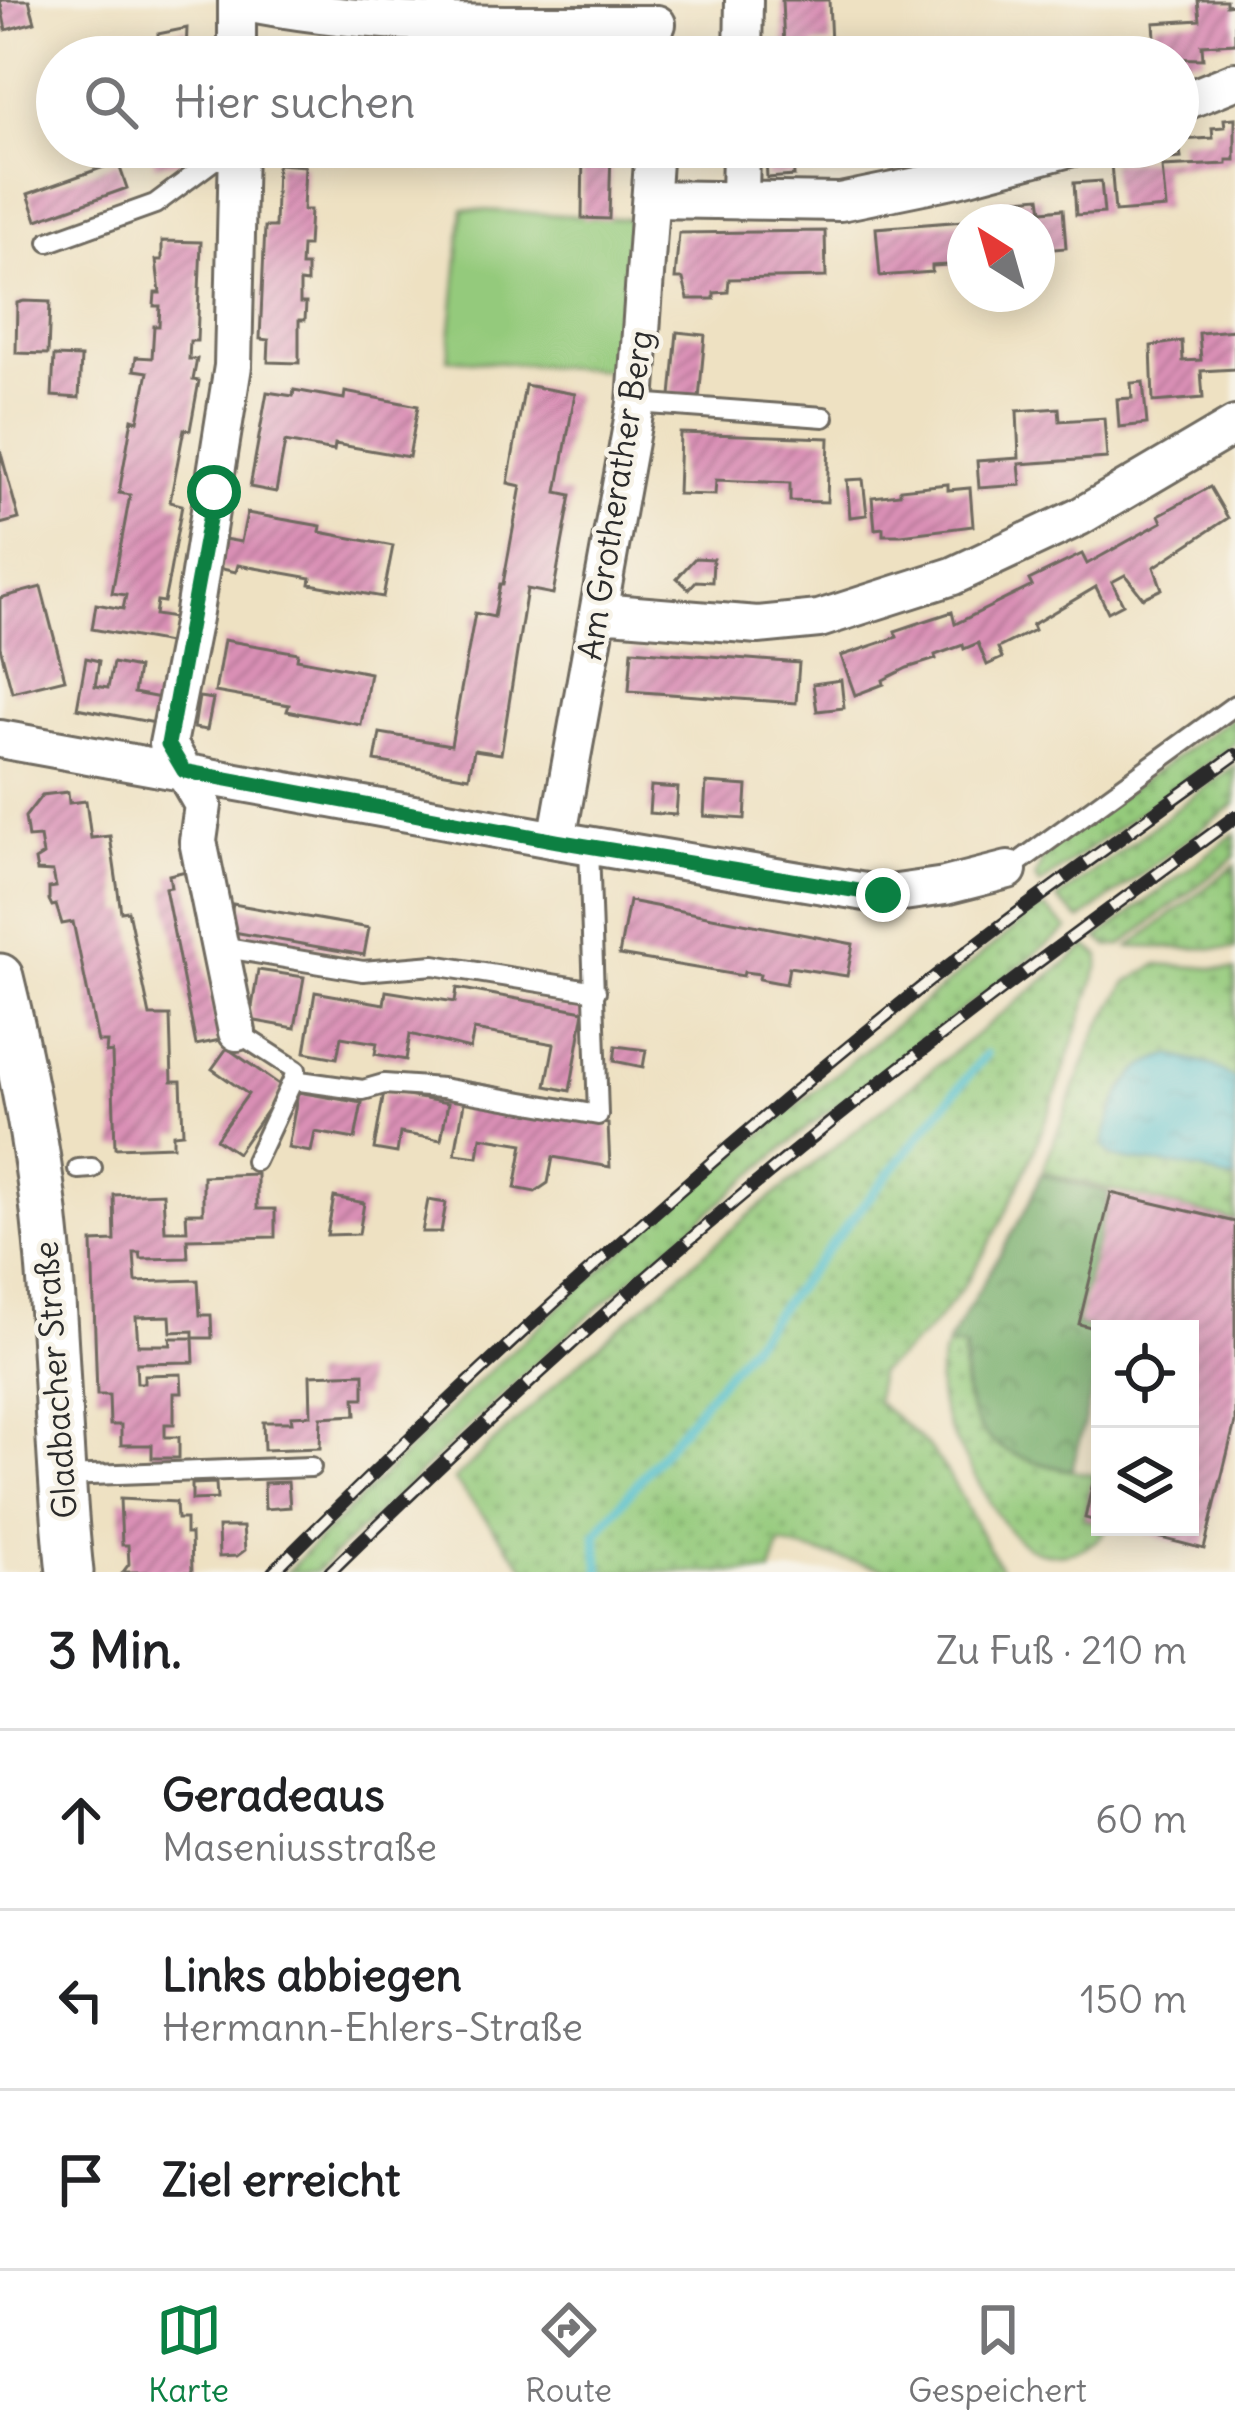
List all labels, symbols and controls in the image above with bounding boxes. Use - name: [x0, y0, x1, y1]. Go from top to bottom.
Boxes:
- search box: [36, 36, 1199, 168]
- icon: search: [78, 69, 144, 135]
- text: Hier suchen: [174, 74, 415, 130]
- north arrow: [947, 204, 1055, 312]
- street label: Am Grotherather Berg: [568, 327, 662, 663]
- route start: [187, 465, 241, 519]
- route end: [856, 868, 910, 922]
- street label: Gladbacher Straße: [24, 1240, 86, 1520]
- map controls: [1091, 1320, 1199, 1536]
- button: locate: [1091, 1320, 1199, 1428]
- button: layers: [1091, 1428, 1199, 1536]
- text: 3 Min.: [48, 1618, 182, 1682]
- text: Zu Fuß · 210 m: [936, 1626, 1187, 1675]
- text: Geradeaus: [162, 1767, 385, 1823]
- icon: ahead: [48, 1787, 114, 1853]
- text: 60 m: [1095, 1795, 1187, 1844]
- text: Maseniusstraße: [162, 1823, 437, 1872]
- text: Links abbiegen: [162, 1947, 462, 2003]
- icon: left: [48, 1967, 114, 2033]
- text: 150 m: [1080, 1975, 1187, 2024]
- text: Hermann-Ehlers-Straße: [162, 2003, 583, 2052]
- icon: arrive: [48, 2147, 114, 2213]
- text: Ziel erreicht: [162, 2152, 400, 2208]
- tab: Karte: [148, 2297, 229, 2411]
- tab: Route: [525, 2297, 612, 2411]
- tab: Gespeichert: [908, 2297, 1087, 2411]

